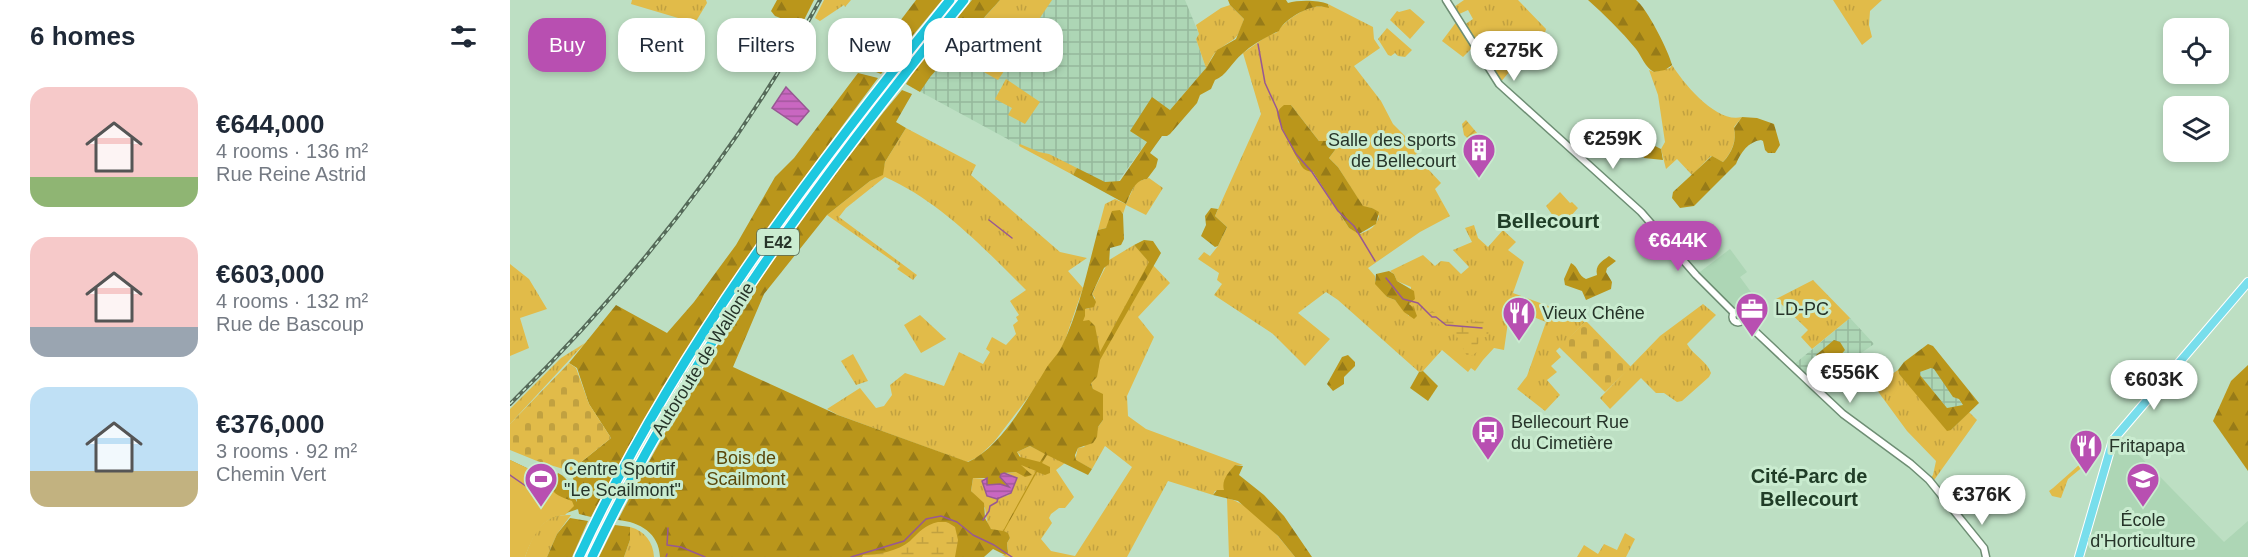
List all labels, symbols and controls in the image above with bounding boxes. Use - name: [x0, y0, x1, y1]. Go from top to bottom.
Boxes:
- chip: Buy: [528, 18, 606, 72]
- chip: Rent: [618, 18, 705, 72]
- chip: Filters: [717, 18, 816, 72]
- chip: New: [828, 18, 912, 72]
- chip: Apartment: [924, 18, 1063, 72]
- map controls: [2163, 18, 2229, 162]
- button: locate: [2163, 18, 2229, 84]
- icon: filters: [447, 20, 480, 53]
- text: 6 homes: [30, 21, 136, 51]
- pin: €275K: [1472, 31, 1556, 82]
- text: €275K: [1485, 39, 1543, 61]
- button: layers: [2163, 96, 2229, 162]
- text: €644,000: [216, 109, 324, 139]
- icon: home: [78, 111, 150, 183]
- pin: €259K: [1571, 119, 1655, 170]
- text: €259K: [1584, 127, 1642, 149]
- place label: Salle des sports de Bellecourt: [1328, 130, 1456, 171]
- building icon: Salle des sports de Bellecourt: [1461, 132, 1497, 179]
- text: 4 rooms · 136 m²: [216, 140, 368, 162]
- text: Rue Reine Astrid: [216, 163, 366, 185]
- district label: Bellecourt: [1497, 209, 1599, 232]
- pin: €644K: [1636, 221, 1720, 272]
- road number: E42: [757, 229, 799, 255]
- text: €644K: [1649, 229, 1707, 251]
- text: €603,000: [216, 259, 324, 289]
- icon: home: [78, 261, 150, 333]
- street label: Autoroute de Wallonie: [648, 279, 758, 439]
- text: 4 rooms · 132 m²: [216, 290, 368, 312]
- office icon: LD-PC: [1734, 291, 1770, 338]
- restaurant icon: Vieux Chêne: [1501, 295, 1537, 342]
- place label: LD-PC: [1775, 299, 1829, 319]
- place label: Vieux Chêne: [1542, 303, 1645, 323]
- text: Rue de Bascoup: [216, 313, 364, 335]
- pin: €556K: [1808, 353, 1892, 404]
- pin: €603K: [2112, 360, 2196, 411]
- text: €556K: [1821, 361, 1879, 383]
- text: €603K: [2125, 368, 2183, 390]
- text: €376,000: [216, 409, 324, 439]
- icon: home: [78, 411, 150, 483]
- place label: Bellecourt Rue du Cimetière: [1511, 412, 1629, 453]
- bus stop icon: Bellecourt Rue du Cimetière: [1470, 414, 1506, 461]
- restaurant icon: Fritapapa: [2068, 428, 2104, 475]
- place label: Fritapapa: [2109, 436, 2186, 456]
- text: 3 rooms · 92 m²: [216, 440, 357, 462]
- park label: Bois de Scailmont: [706, 448, 786, 489]
- place label: Centre Sportif "Le Scailmont": [564, 459, 681, 500]
- sports icon: Centre Sportif "Le Scailmont": [523, 461, 559, 508]
- school or university icon: École d'Horticulture: [2125, 461, 2161, 508]
- text: Chemin Vert: [216, 463, 326, 485]
- district label: Cité-Parc de Bellecourt: [1751, 465, 1867, 510]
- pin: €376K: [1940, 475, 2024, 526]
- text: €376K: [1953, 483, 2011, 505]
- place label: École d'Horticulture: [2090, 510, 2196, 551]

